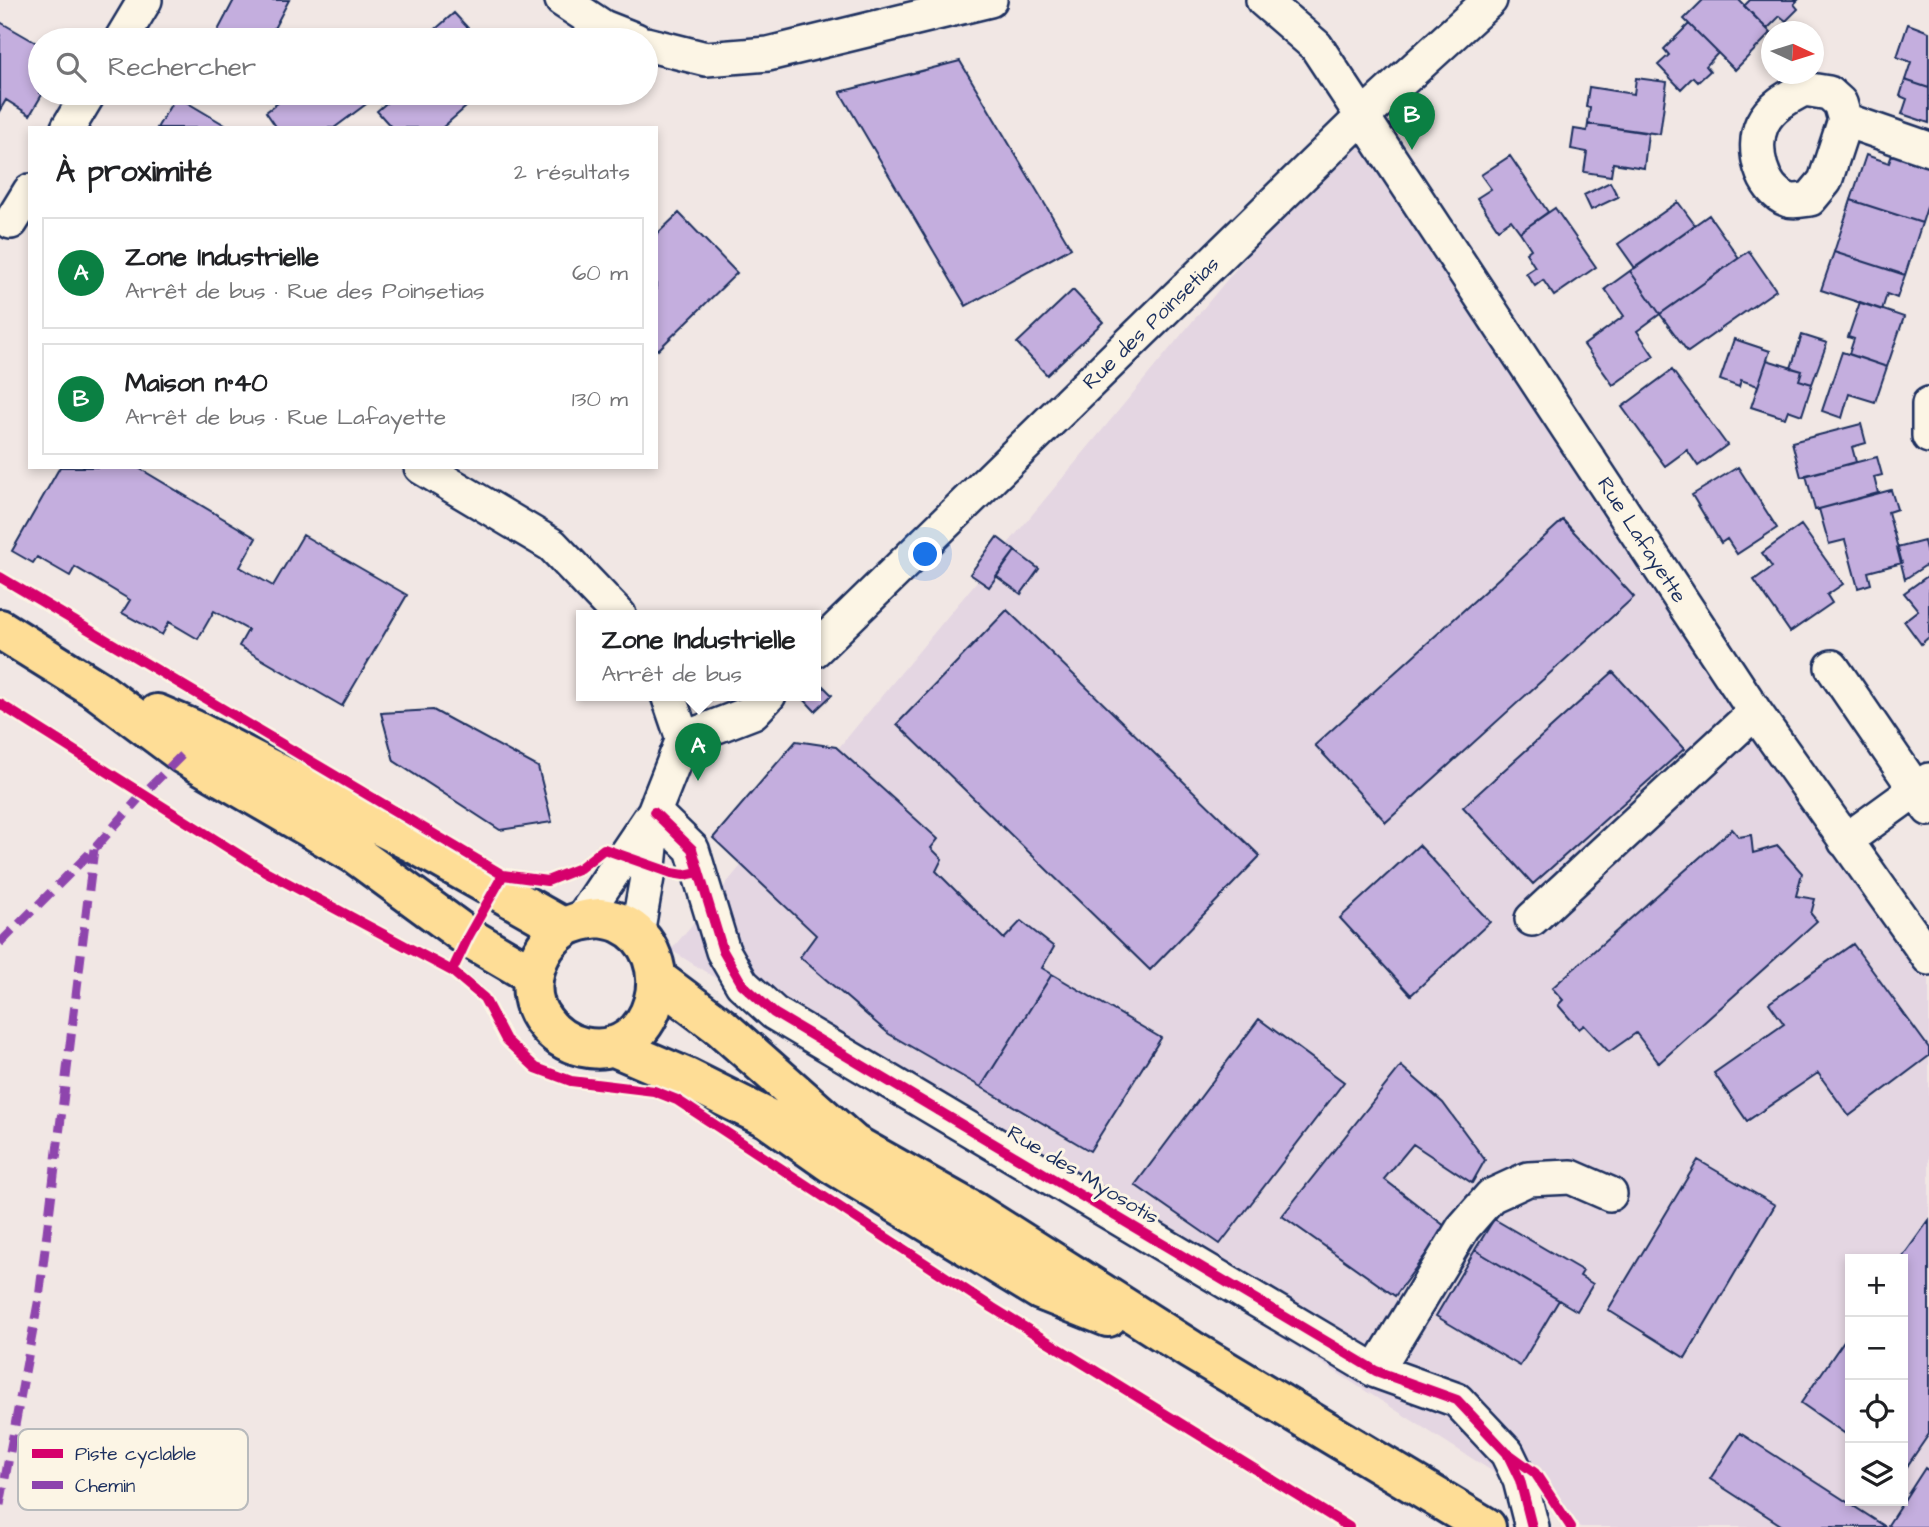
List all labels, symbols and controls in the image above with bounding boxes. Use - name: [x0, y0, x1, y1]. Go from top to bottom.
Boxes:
- north arrow: [1761, 21, 1824, 84]
- search box: [28, 28, 658, 105]
- icon: search: [52, 48, 90, 86]
- text: Rechercher: [108, 49, 256, 85]
- pin: B: [1389, 92, 1435, 150]
- text: À proximité: [56, 151, 212, 193]
- text: 2 résultats: [514, 156, 630, 188]
- text: Zone Industrielle: [125, 239, 319, 275]
- street label: Rue des Poinsetias: [1076, 250, 1226, 396]
- text: A: [74, 257, 88, 289]
- text: 60 m: [572, 257, 628, 289]
- text: Arrêt de bus · Rue des Poinsetias: [125, 275, 485, 307]
- text: Maison n°40: [125, 365, 268, 401]
- text: B: [73, 383, 89, 415]
- text: 130 m: [572, 383, 628, 415]
- text: Arrêt de bus · Rue Lafayette: [125, 401, 446, 433]
- street label: Rue Lafayette: [1589, 471, 1694, 610]
- your location: [908, 537, 942, 571]
- popup: [576, 610, 821, 701]
- text: Zone Industrielle: [601, 622, 796, 658]
- text: Arrêt de bus: [601, 658, 742, 690]
- pin: A: [675, 723, 721, 781]
- street label: Rue des Myosotis: [1001, 1118, 1164, 1233]
- map controls: [1845, 1254, 1908, 1506]
- button: +: [1845, 1254, 1908, 1317]
- button: −: [1845, 1317, 1908, 1380]
- button: locate: [1845, 1380, 1908, 1443]
- legend: [18, 1429, 248, 1510]
- text: Piste cyclable: [75, 1441, 196, 1469]
- button: layers: [1845, 1443, 1908, 1506]
- text: Chemin: [75, 1473, 135, 1500]

